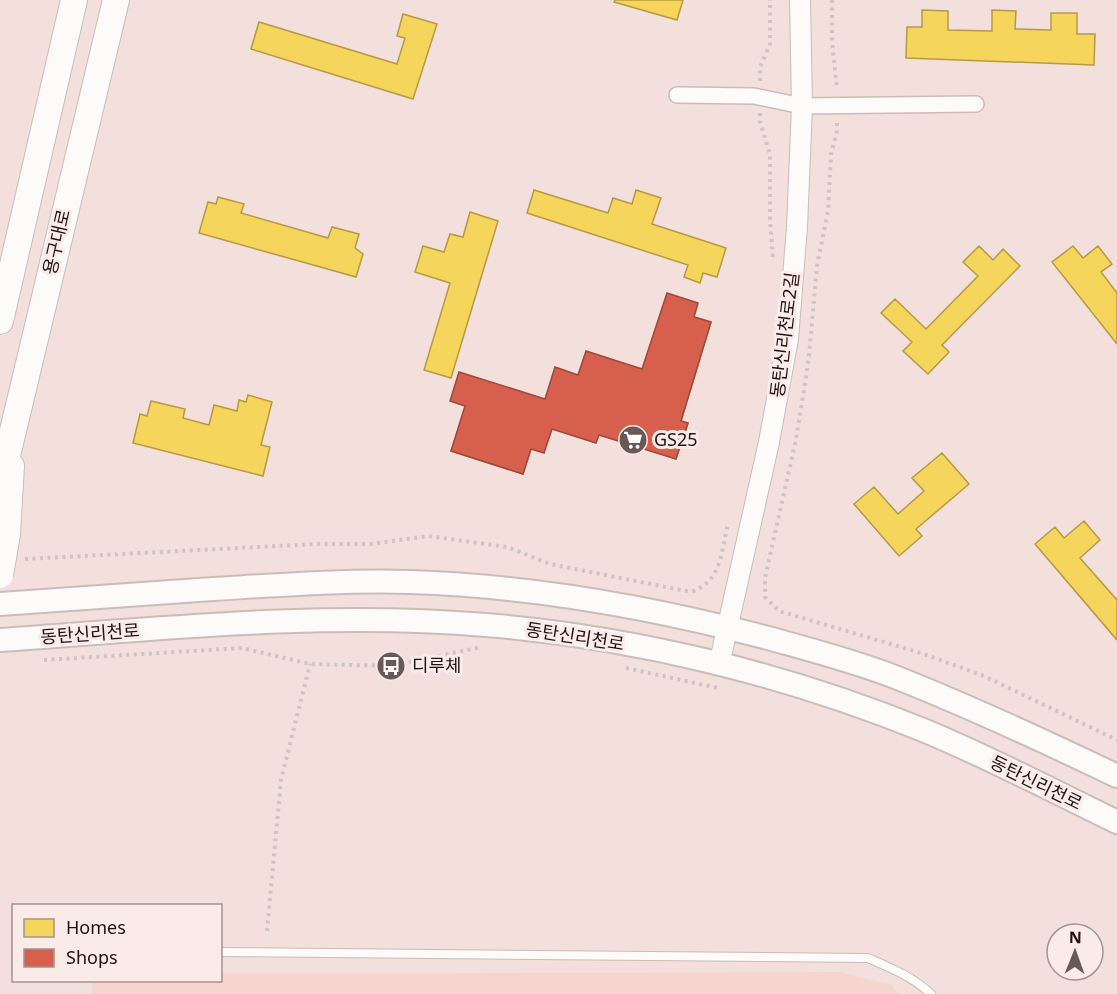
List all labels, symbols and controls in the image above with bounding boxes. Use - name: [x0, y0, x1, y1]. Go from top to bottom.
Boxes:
- street label: 용구대로: [37, 207, 75, 277]
- street label: 동탄신리천로2길: [764, 271, 804, 399]
- supermarket icon: GS25: [617, 424, 649, 456]
- place label: GS25: [654, 427, 698, 451]
- street label: 동탄신리천로: [524, 616, 626, 656]
- street label: 동탄신리천로: [40, 618, 140, 648]
- bus stop icon: 디루체: [375, 650, 407, 682]
- place label: 디루체: [412, 653, 462, 677]
- street label: 동탄신리천로: [987, 750, 1086, 815]
- legend: [12, 904, 222, 982]
- text: Homes: [66, 915, 126, 939]
- north arrow: [1045, 922, 1105, 982]
- text: N: [1069, 926, 1082, 948]
- text: Shops: [66, 945, 118, 969]

